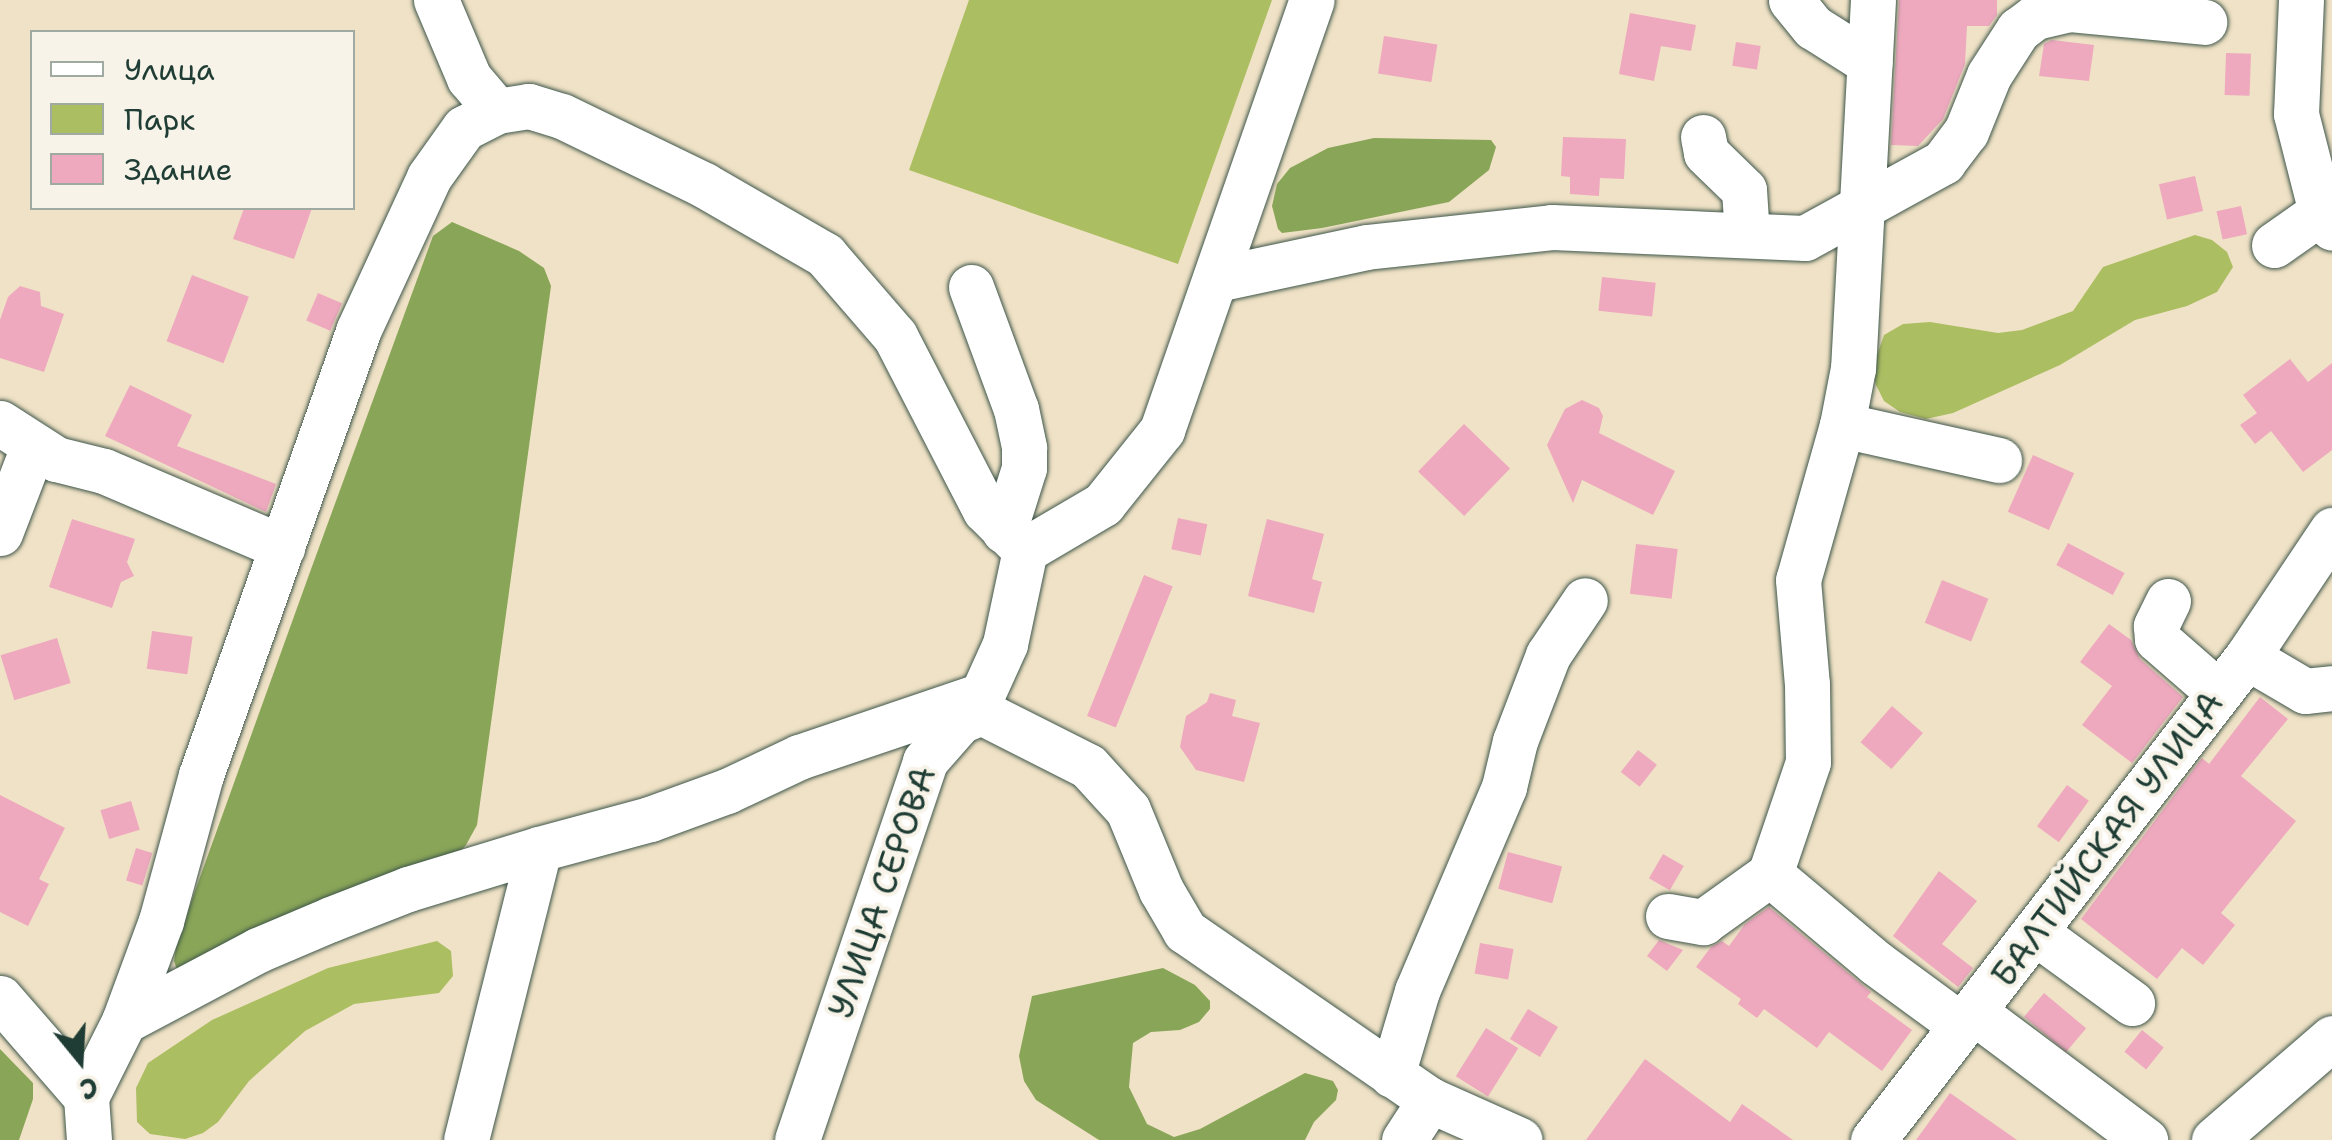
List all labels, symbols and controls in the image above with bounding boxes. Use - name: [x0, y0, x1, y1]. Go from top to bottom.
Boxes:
- legend: [30, 30, 355, 210]
- text: Улица: [124, 49, 215, 90]
- text: Парк: [124, 99, 195, 140]
- text: Здание: [124, 149, 233, 190]
- street label: БАЛТИЙСКАЯ УЛИЦА: [1982, 683, 2232, 995]
- street label: УЛИЦА СЕРОВА: [819, 760, 945, 1024]
- north arrow: [30, 1010, 130, 1110]
- text: С: [75, 1068, 103, 1109]

